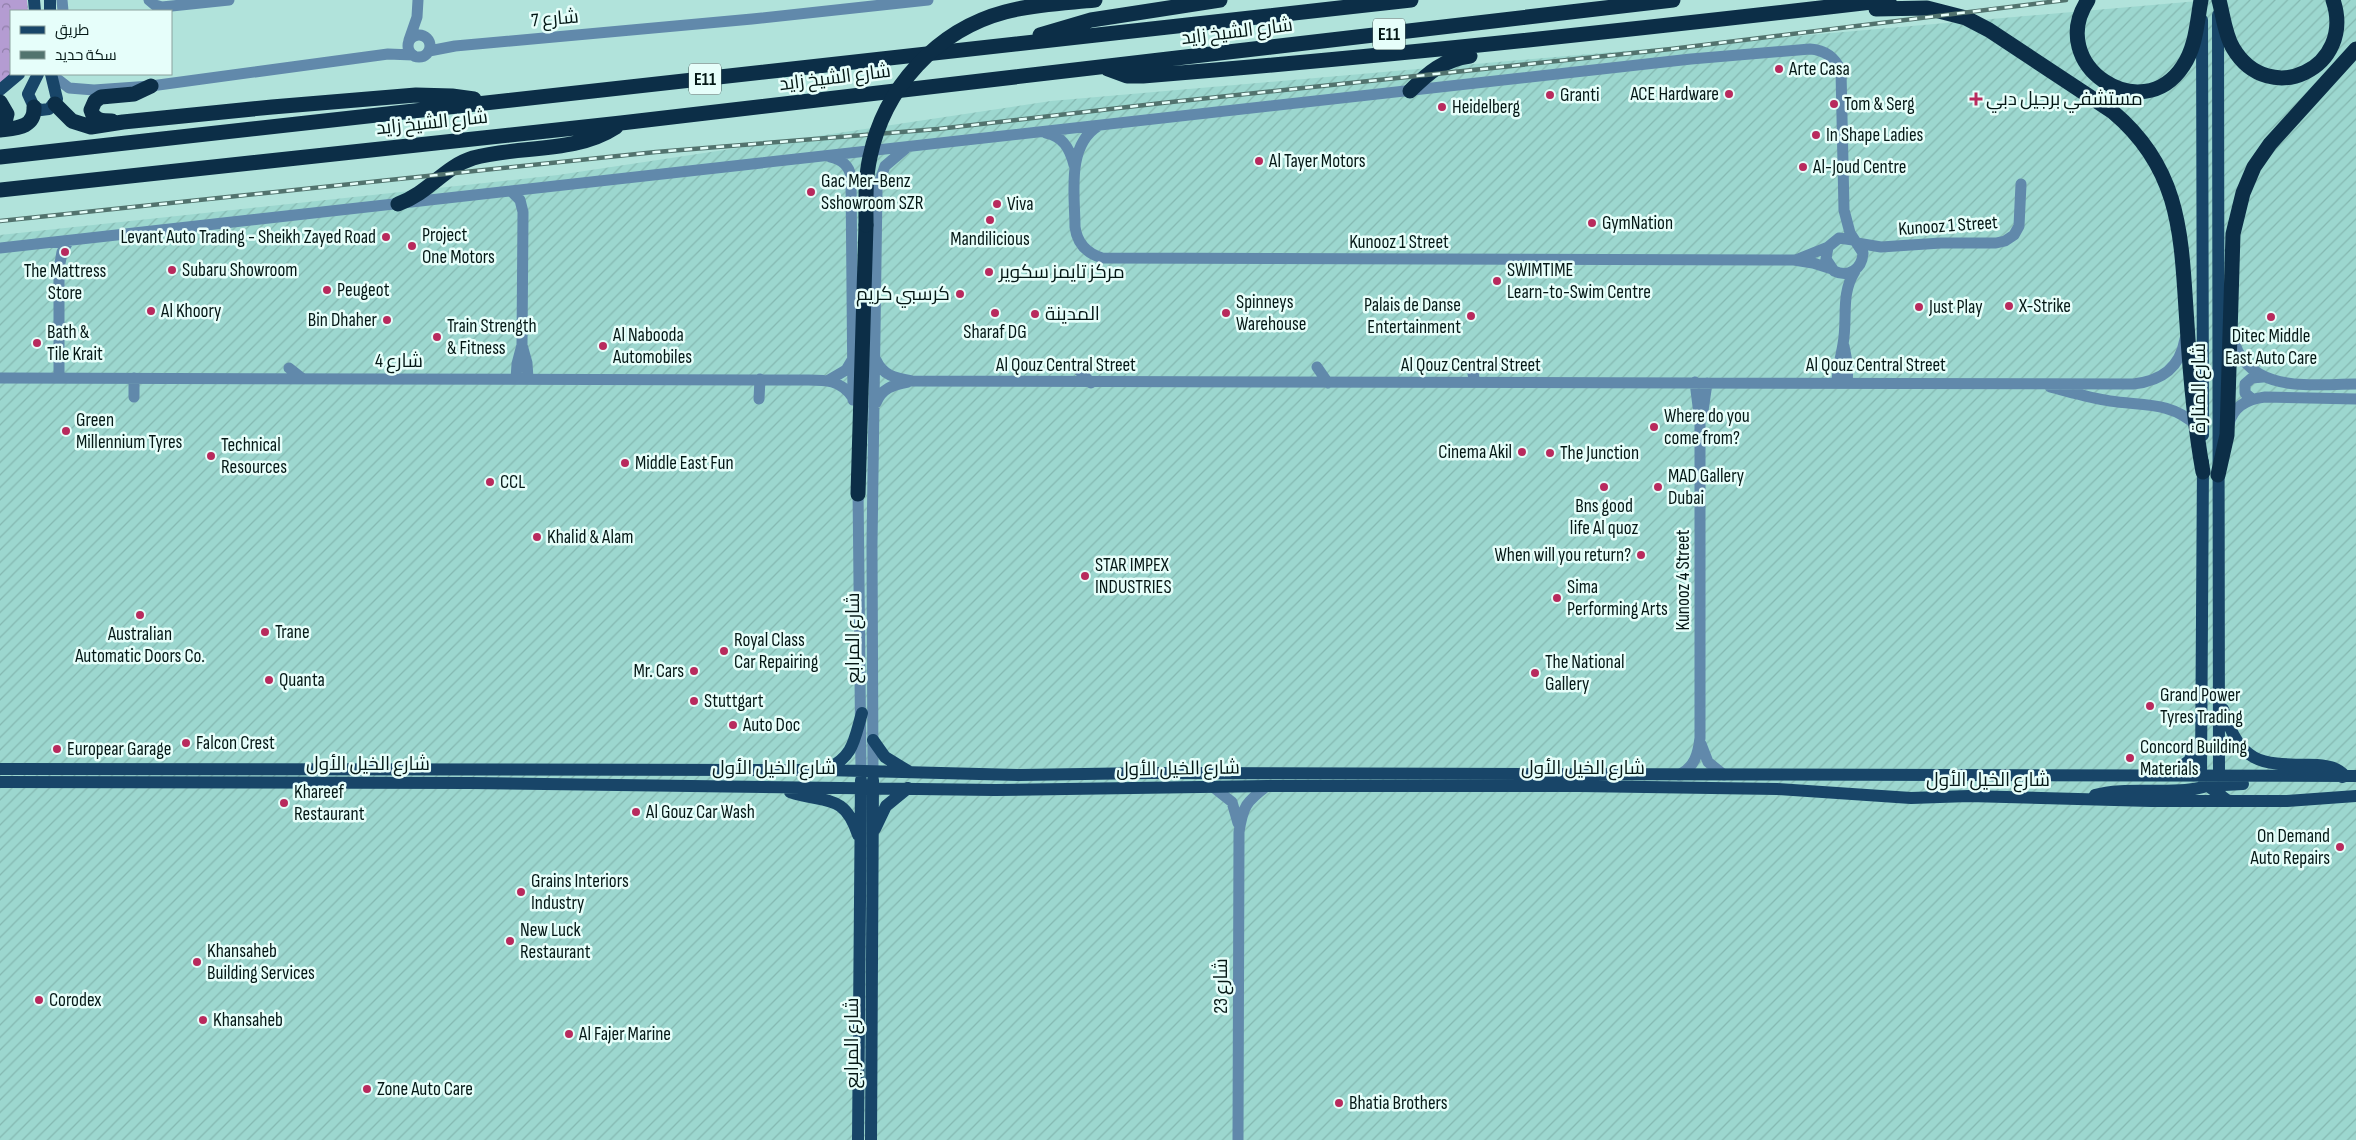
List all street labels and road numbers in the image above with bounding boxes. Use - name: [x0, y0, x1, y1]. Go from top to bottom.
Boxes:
- street label: شارع 7: [530, 5, 580, 34]
- street label: شارع الشيخ زايد: [1180, 14, 1294, 51]
- road number: E11: [1373, 18, 1405, 50]
- street label: شارع الشيخ زايد: [778, 60, 892, 97]
- road number: E11: [689, 64, 721, 95]
- street label: شارع الشيخ زايد: [375, 106, 489, 141]
- street label: Kunooz 1 Street: [1897, 211, 1999, 241]
- street label: Kunooz 1 Street: [1349, 231, 1449, 254]
- street label: شارع المنارة: [2188, 343, 2212, 433]
- street label: شارع 4: [375, 350, 423, 374]
- street label: Al Qouz Central Street: [995, 354, 1136, 377]
- street label: Al Qouz Central Street: [1400, 354, 1541, 377]
- street label: Al Qouz Central Street: [1805, 354, 1946, 377]
- street label: Kunooz 4 Street: [1672, 529, 1695, 630]
- street label: شارع المرابع: [842, 593, 866, 683]
- street label: شارع الخيل الأول: [306, 753, 430, 777]
- street label: شارع الخيل الأول: [1116, 756, 1240, 783]
- street label: شارع الخيل الأول: [712, 757, 836, 781]
- street label: شارع الخيل الأول: [1521, 757, 1645, 781]
- street label: شارع الخيل الأول: [1926, 769, 2050, 793]
- street label: شارع 23: [1210, 958, 1234, 1014]
- street label: شارع المرابع: [841, 998, 865, 1088]

